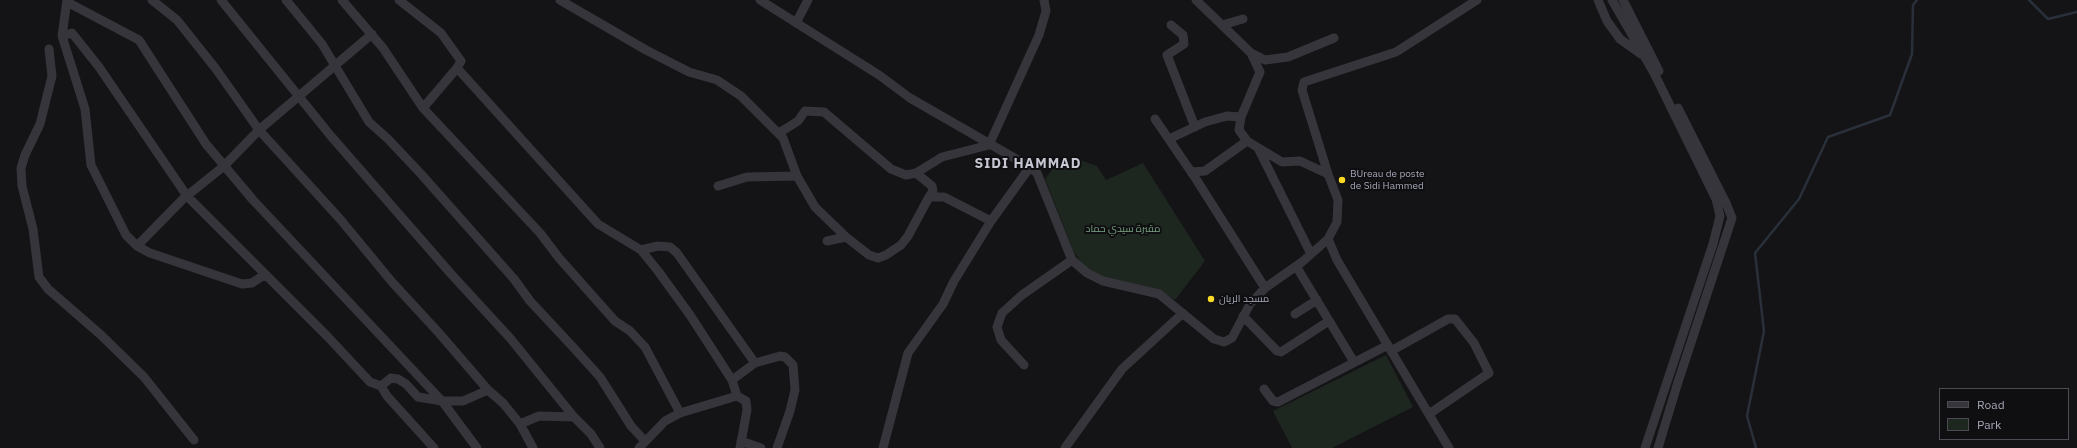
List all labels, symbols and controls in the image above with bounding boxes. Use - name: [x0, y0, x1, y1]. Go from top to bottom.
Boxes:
- district label: SIDI HAMMAD: [975, 156, 1081, 172]
- place label: BUreau de poste de Sidi Hammed: [1350, 168, 1425, 192]
- marker: BUreau de poste de Sidi Hammed: [1337, 175, 1347, 185]
- park label: مقبرة سيدي حماد: [1086, 223, 1160, 235]
- place label: مسجد الريان: [1219, 293, 1269, 305]
- marker: مسجد الريان: [1206, 294, 1216, 304]
- legend: [1939, 388, 2069, 440]
- text: Road: [1977, 397, 2005, 412]
- text: Park: [1977, 417, 2001, 432]

